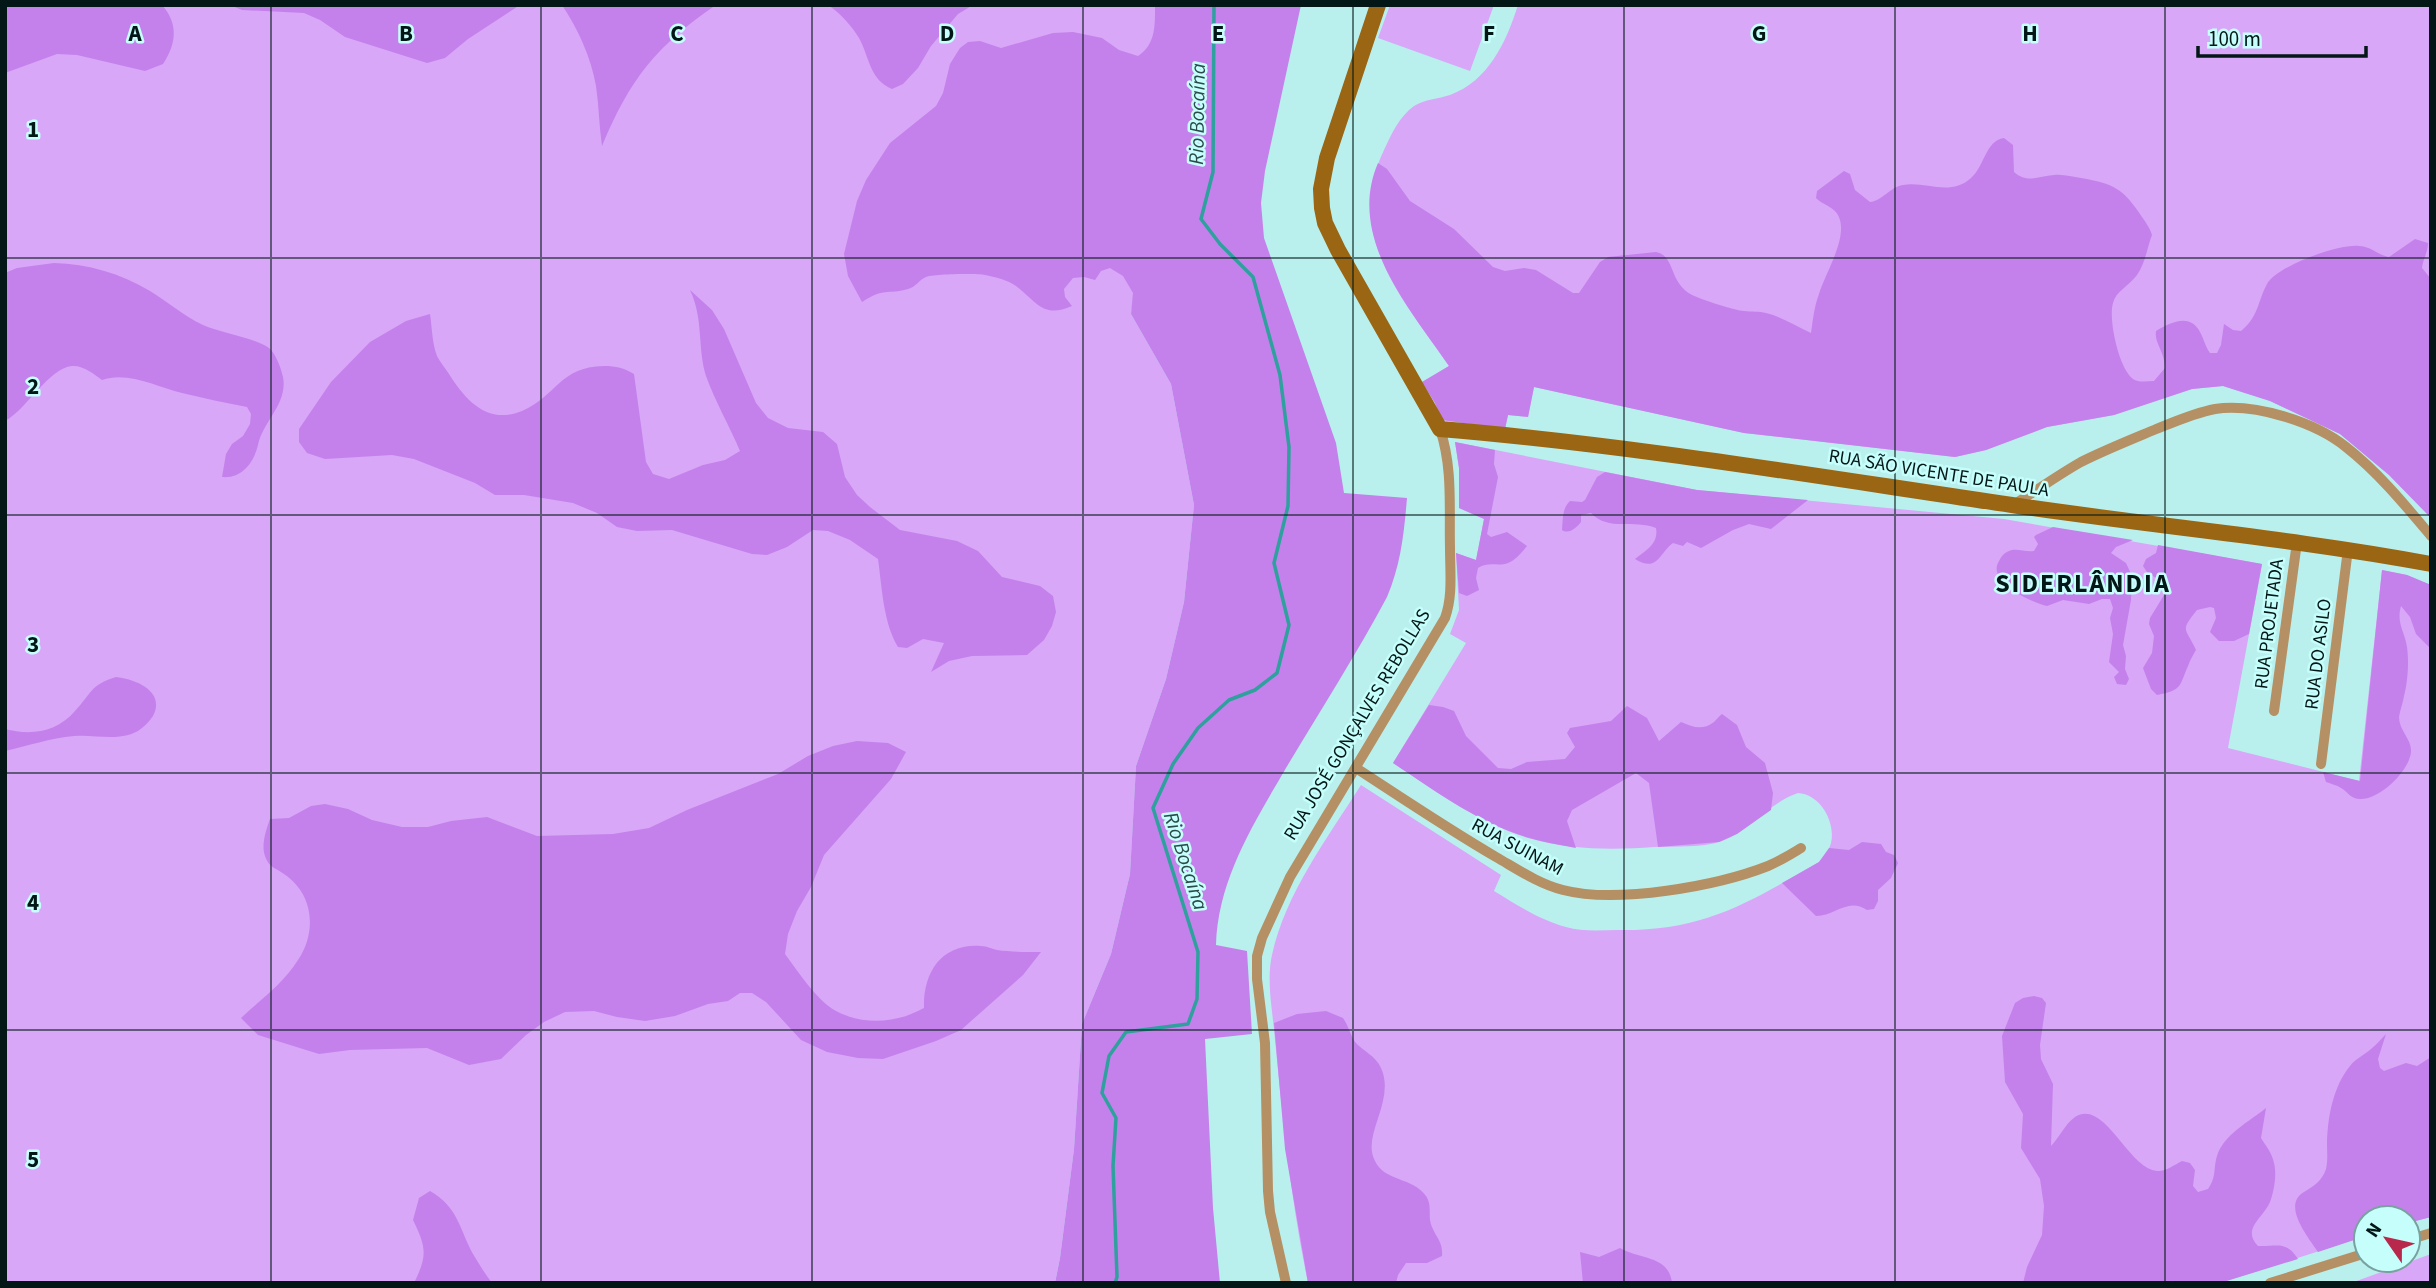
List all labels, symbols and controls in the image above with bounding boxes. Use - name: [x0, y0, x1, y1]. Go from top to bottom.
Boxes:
- scale bar: [2198, 14, 2366, 58]
- text: A: [127, 17, 142, 50]
- text: B: [399, 17, 413, 50]
- text: C: [670, 17, 684, 50]
- text: D: [940, 17, 954, 50]
- text: E: [1212, 17, 1224, 50]
- text: F: [1483, 17, 1495, 50]
- text: G: [1752, 17, 1766, 50]
- text: H: [2022, 17, 2038, 50]
- text: 100 m: [2208, 24, 2261, 54]
- water label: Rio Bocaína: [1181, 63, 1213, 165]
- text: 1: [27, 113, 39, 146]
- text: 2: [27, 370, 39, 403]
- street label: RUA SÃO VICENTE DE PAULA: [1827, 443, 2052, 504]
- street label: RUA PROJETADA: [2248, 557, 2291, 691]
- district label: SIDERLÂNDIA: [1995, 565, 2171, 602]
- street label: RUA DO ASILO: [2298, 597, 2339, 711]
- street label: RUA JOSÉ GONÇALVES REBOLLAS: [1277, 604, 1437, 846]
- text: 3: [27, 628, 39, 661]
- water label: Rio Bocaína: [1156, 808, 1216, 914]
- street label: RUA SUINAM: [1467, 812, 1568, 883]
- text: 4: [27, 886, 39, 919]
- text: 5: [27, 1143, 39, 1176]
- north arrow: [2352, 1204, 2422, 1274]
- text: N: [2359, 1218, 2389, 1243]

